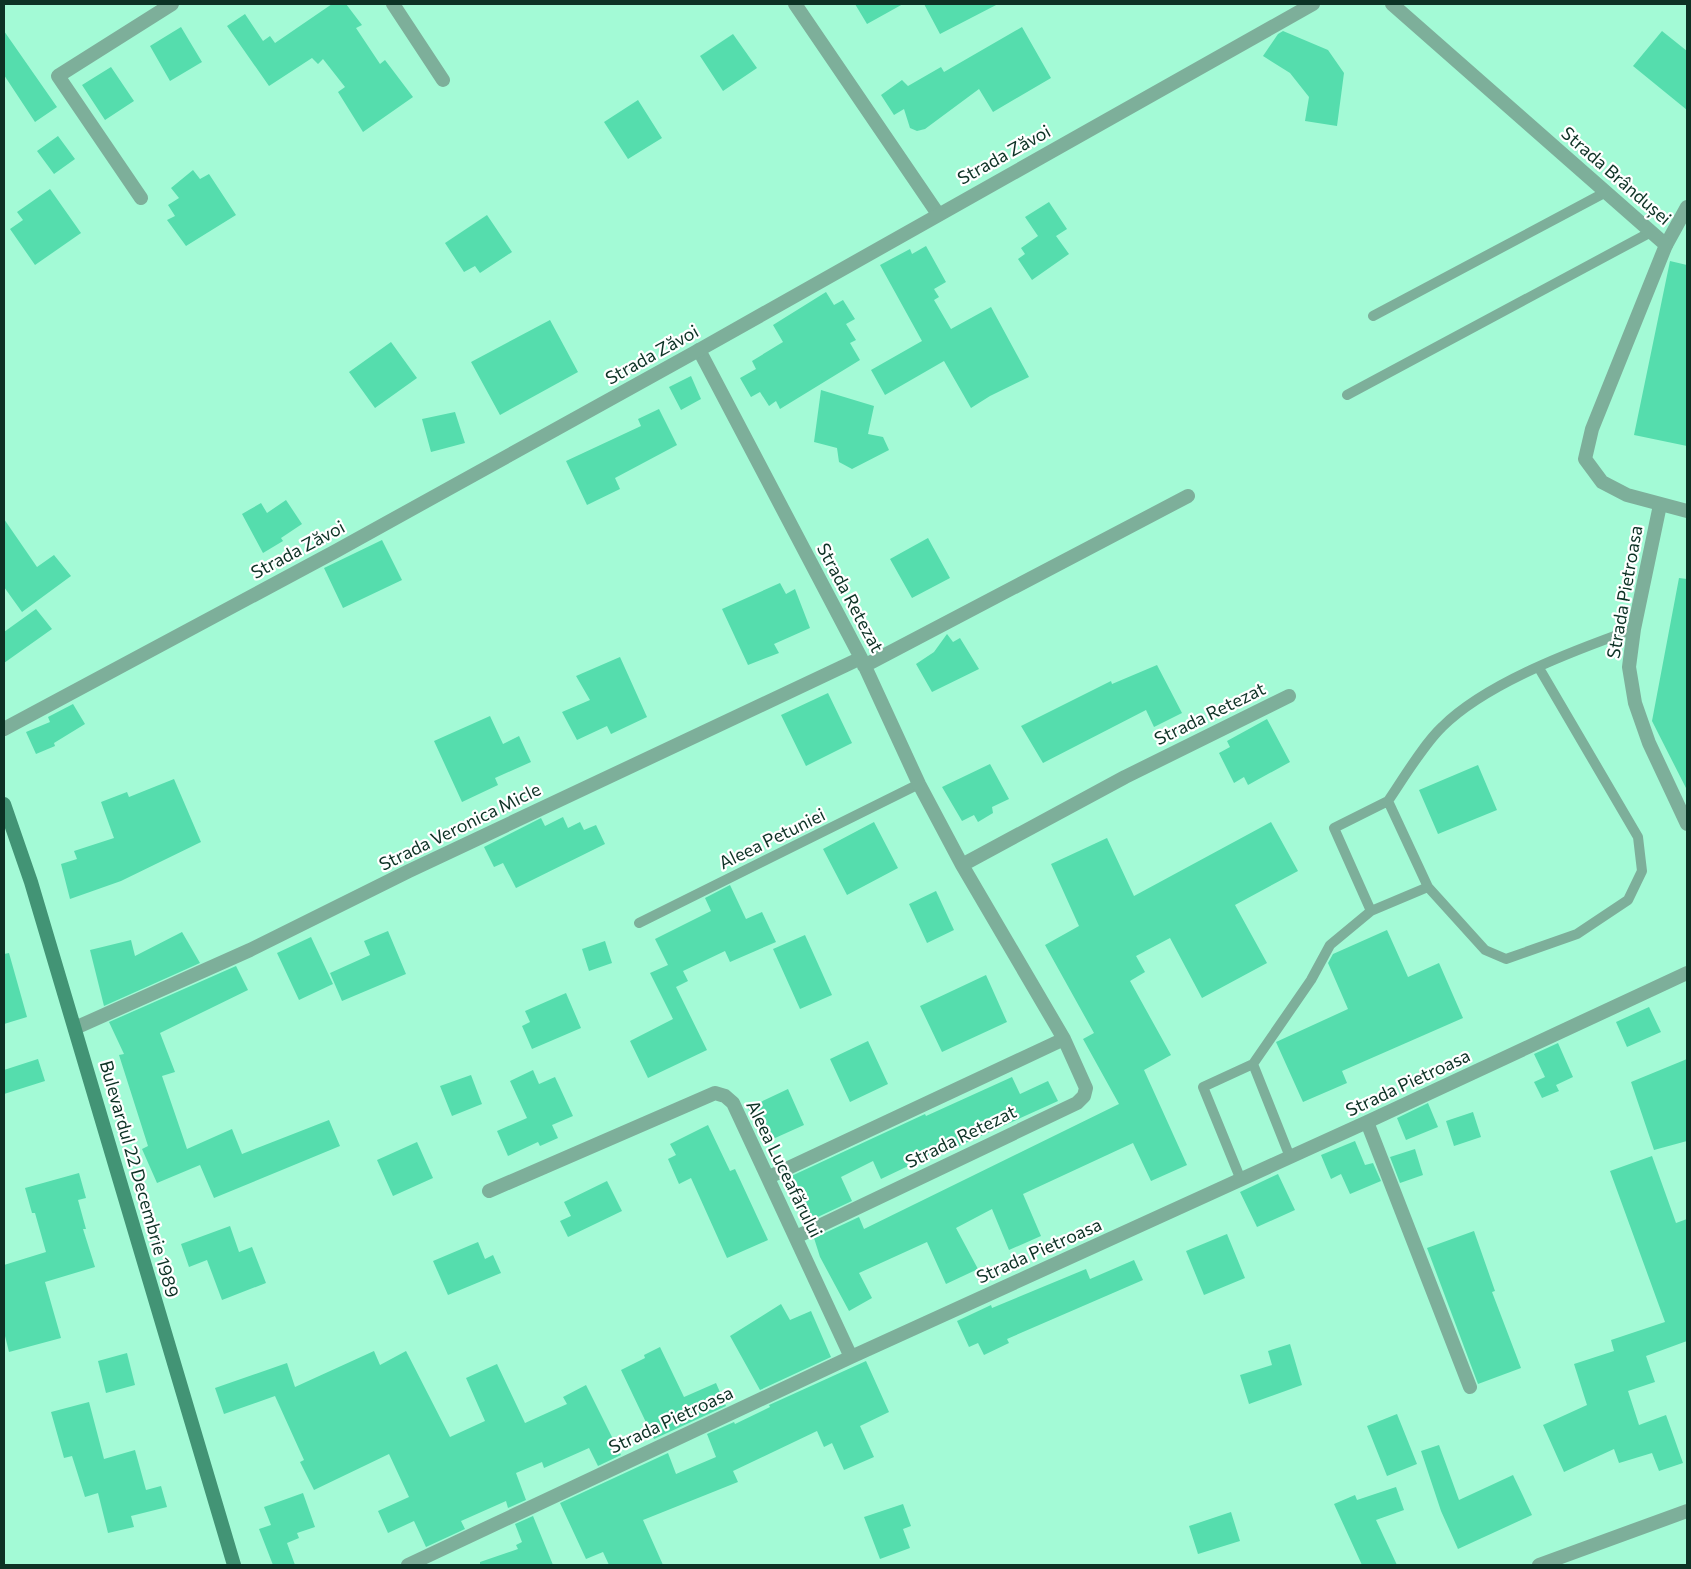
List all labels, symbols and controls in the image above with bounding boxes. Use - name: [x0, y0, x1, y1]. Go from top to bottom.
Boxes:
- street label: Strada Zăvoi: [953, 120, 1054, 189]
- street label: Strada Brândușei: [1557, 122, 1676, 230]
- street label: Strada Zăvoi: [601, 320, 702, 389]
- street label: Strada Zăvoi: [247, 515, 348, 583]
- street label: Strada Pietroasa: [1601, 524, 1647, 660]
- street label: Strada Retezat: [813, 539, 889, 656]
- street label: Strada Retezat: [1150, 677, 1269, 749]
- street label: Strada Veronica Micle: [375, 777, 544, 875]
- street label: Aleea Petuniei: [715, 803, 828, 873]
- street label: Strada Pietroasa: [1342, 1044, 1473, 1121]
- street label: Bulevardul 22 Decembrie 1989: [96, 1058, 184, 1300]
- street label: Aleea Luceafărului: [742, 1096, 828, 1241]
- street label: Strada Retezat: [901, 1100, 1020, 1172]
- street label: Strada Pietroasa: [973, 1213, 1105, 1288]
- street label: Strada Pietroasa: [605, 1381, 736, 1458]

